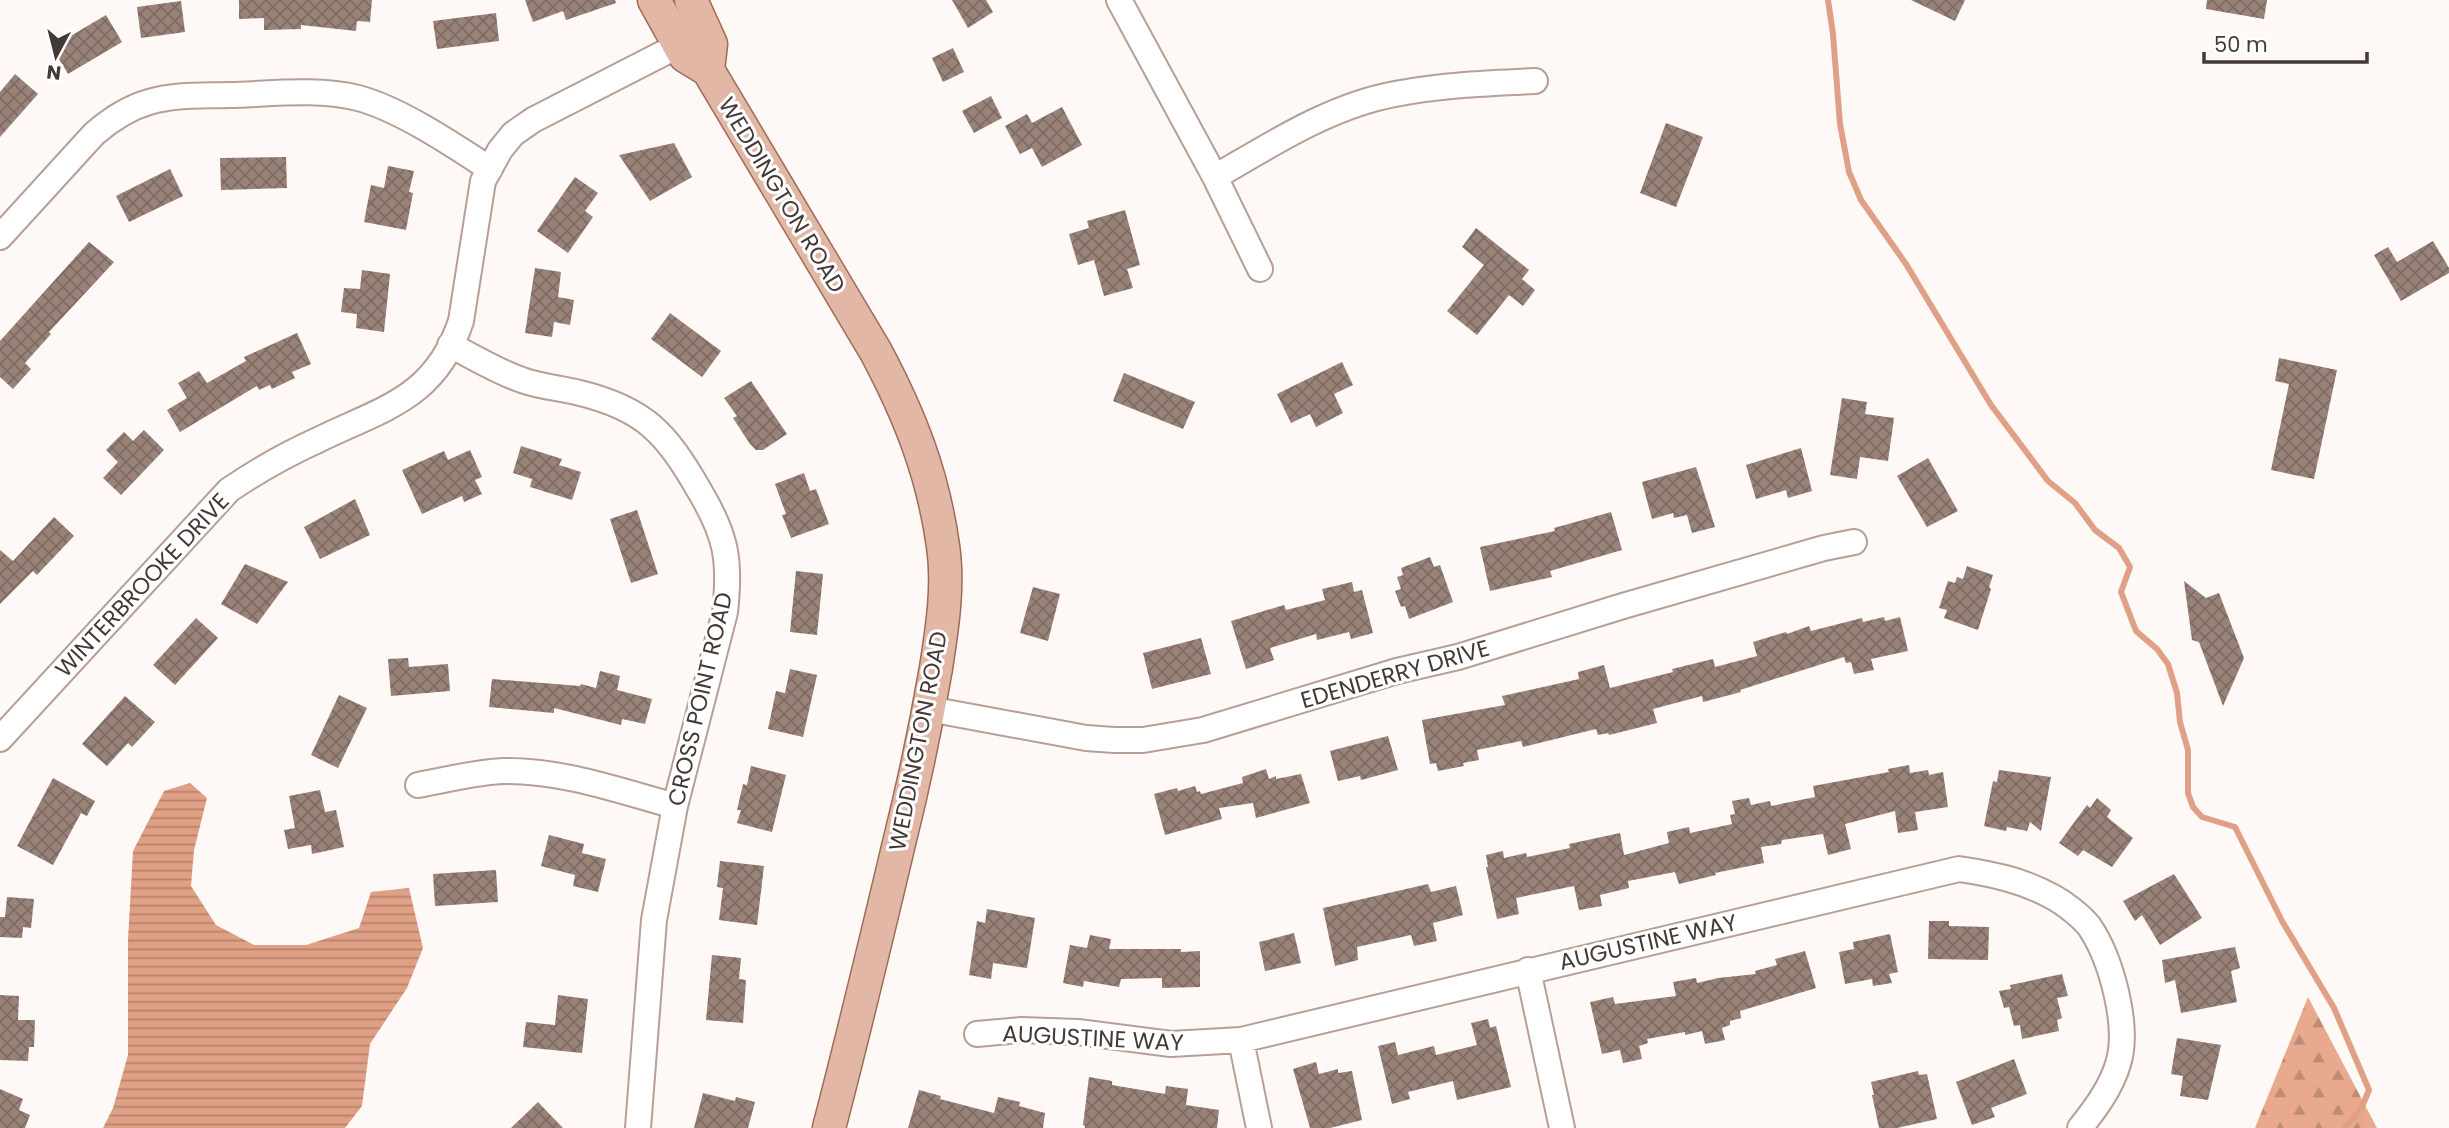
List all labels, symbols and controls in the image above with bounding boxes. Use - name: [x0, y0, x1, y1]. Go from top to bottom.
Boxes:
- north arrow: [21, 21, 91, 91]
- scale bar: [2204, 21, 2367, 65]
- text: 50 m: [2214, 30, 2268, 59]
- text: N: [45, 58, 63, 87]
- street label: WEDDINGTON ROAD: [711, 91, 853, 299]
- street label: WINTERBROOKE DRIVE: [48, 486, 236, 684]
- street label: CROSS POINT ROAD: [660, 589, 740, 809]
- street label: WEDDINGTON ROAD: [881, 628, 955, 854]
- street label: EDENDERRY DRIVE: [1297, 632, 1493, 716]
- street label: AUGUSTINE WAY: [1556, 906, 1740, 978]
- street label: AUGUSTINE WAY: [1002, 1017, 1184, 1059]

